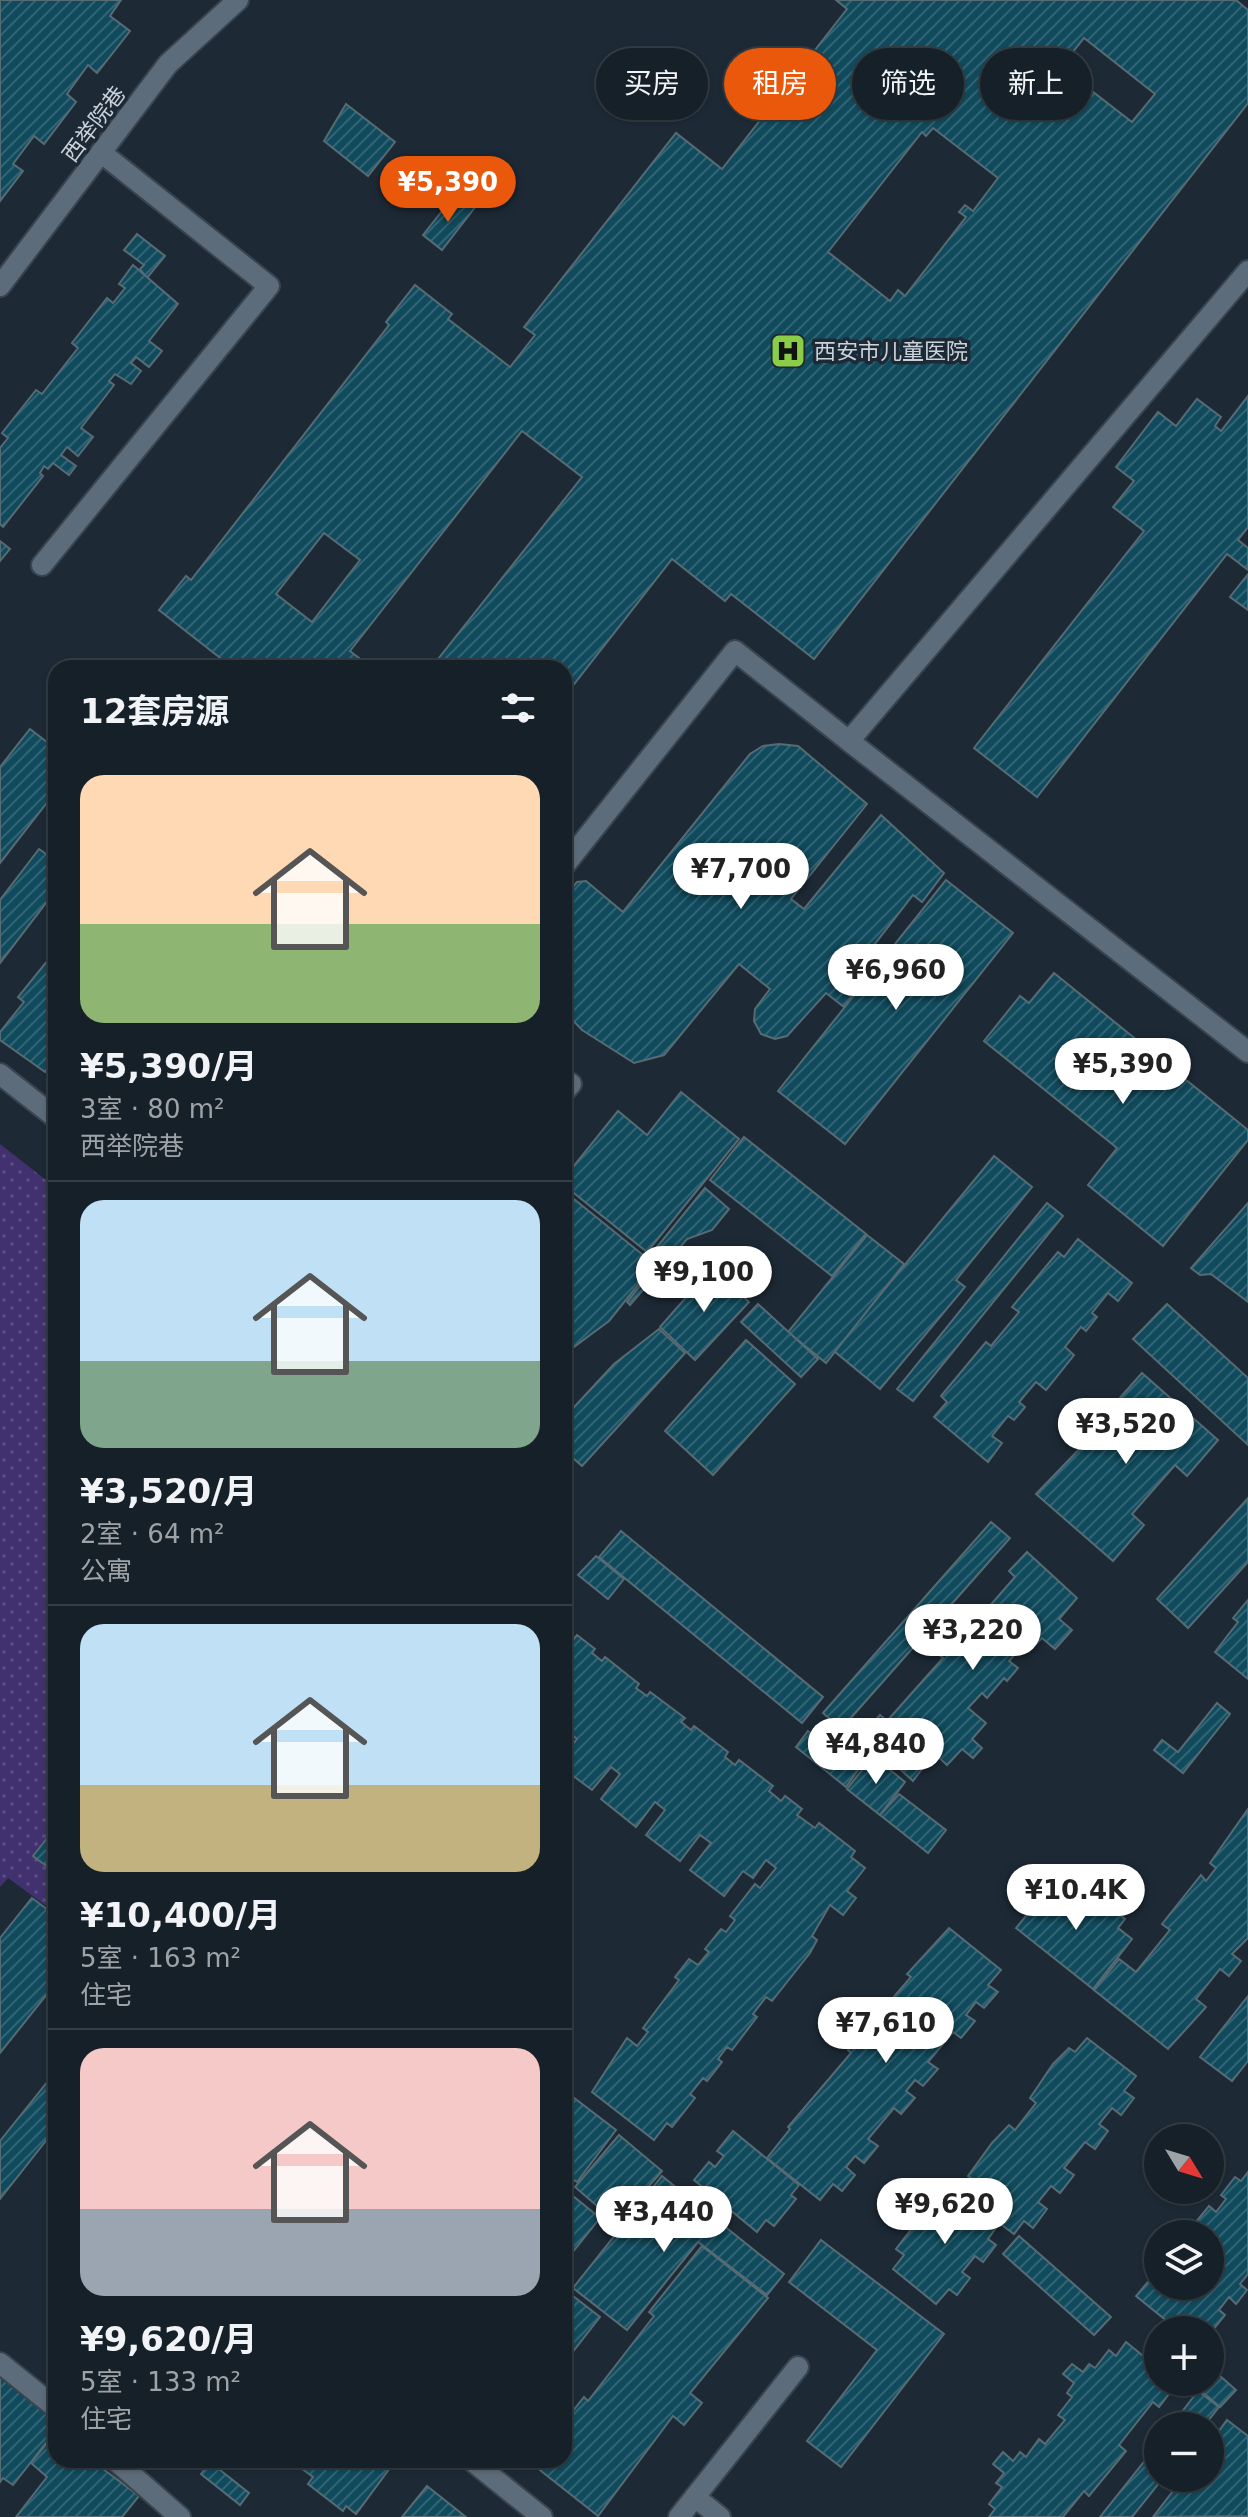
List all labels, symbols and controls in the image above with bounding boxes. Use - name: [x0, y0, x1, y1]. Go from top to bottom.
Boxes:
- chip: 买房: [596, 48, 708, 120]
- chip: 租房: [724, 48, 836, 120]
- chip: 筛选: [852, 48, 964, 120]
- chip: 新上: [980, 48, 1092, 120]
- street label: 西举院巷: [58, 81, 130, 167]
- pin: ¥5,390: [383, 156, 513, 224]
- text: ¥5,390: [398, 167, 498, 197]
- hospital icon: 西安市儿童医院: [769, 332, 807, 370]
- place label: 西安市儿童医院: [814, 339, 968, 364]
- icon: filters: [496, 686, 540, 730]
- text: 12套房源: [80, 691, 229, 731]
- icon: home: [238, 827, 382, 971]
- pin: ¥7,700: [676, 843, 806, 911]
- text: ¥7,700: [691, 854, 791, 884]
- pin: ¥6,960: [831, 944, 961, 1012]
- text: ¥6,960: [846, 955, 946, 985]
- pin: ¥5,390: [1058, 1038, 1188, 1106]
- text: ¥5,390/月: [80, 1046, 258, 1086]
- text: ¥5,390: [1073, 1049, 1173, 1079]
- text: 3室 · 80 m²: [80, 1094, 224, 1124]
- text: 西举院巷: [80, 1131, 184, 1161]
- pin: ¥9,100: [639, 1246, 769, 1314]
- icon: home: [238, 1252, 382, 1396]
- text: ¥9,100: [654, 1257, 754, 1287]
- pin: ¥3,520: [1061, 1398, 1191, 1466]
- text: ¥3,520: [1076, 1409, 1176, 1439]
- text: ¥3,520/月: [80, 1471, 258, 1511]
- text: 2室 · 64 m²: [80, 1519, 224, 1549]
- text: 公寓: [80, 1556, 132, 1586]
- pin: ¥3,220: [908, 1604, 1038, 1672]
- text: ¥3,220: [923, 1615, 1023, 1645]
- icon: home: [238, 1676, 382, 1820]
- pin: ¥4,840: [811, 1718, 941, 1786]
- text: ¥4,840: [826, 1729, 926, 1759]
- pin: ¥10.4K: [1011, 1864, 1141, 1932]
- text: ¥10.4K: [1025, 1875, 1127, 1905]
- text: ¥10,400/月: [80, 1895, 281, 1935]
- text: 5室 · 163 m²: [80, 1943, 241, 1973]
- text: 住宅: [80, 1980, 132, 2010]
- pin: ¥7,610: [821, 1997, 951, 2065]
- text: ¥7,610: [836, 2008, 936, 2038]
- icon: home: [238, 2100, 382, 2244]
- north arrow: [1144, 2124, 1224, 2204]
- map controls: [1144, 2124, 1224, 2492]
- pin: ¥9,620: [880, 2178, 1010, 2246]
- pin: ¥3,440: [599, 2186, 729, 2254]
- text: ¥9,620: [895, 2189, 995, 2219]
- text: ¥3,440: [614, 2197, 714, 2227]
- button: layers: [1144, 2220, 1224, 2300]
- button: +: [1144, 2316, 1224, 2396]
- text: ¥9,620/月: [80, 2319, 258, 2359]
- text: 5室 · 133 m²: [80, 2367, 241, 2397]
- text: 住宅: [80, 2404, 132, 2434]
- button: −: [1144, 2412, 1224, 2492]

